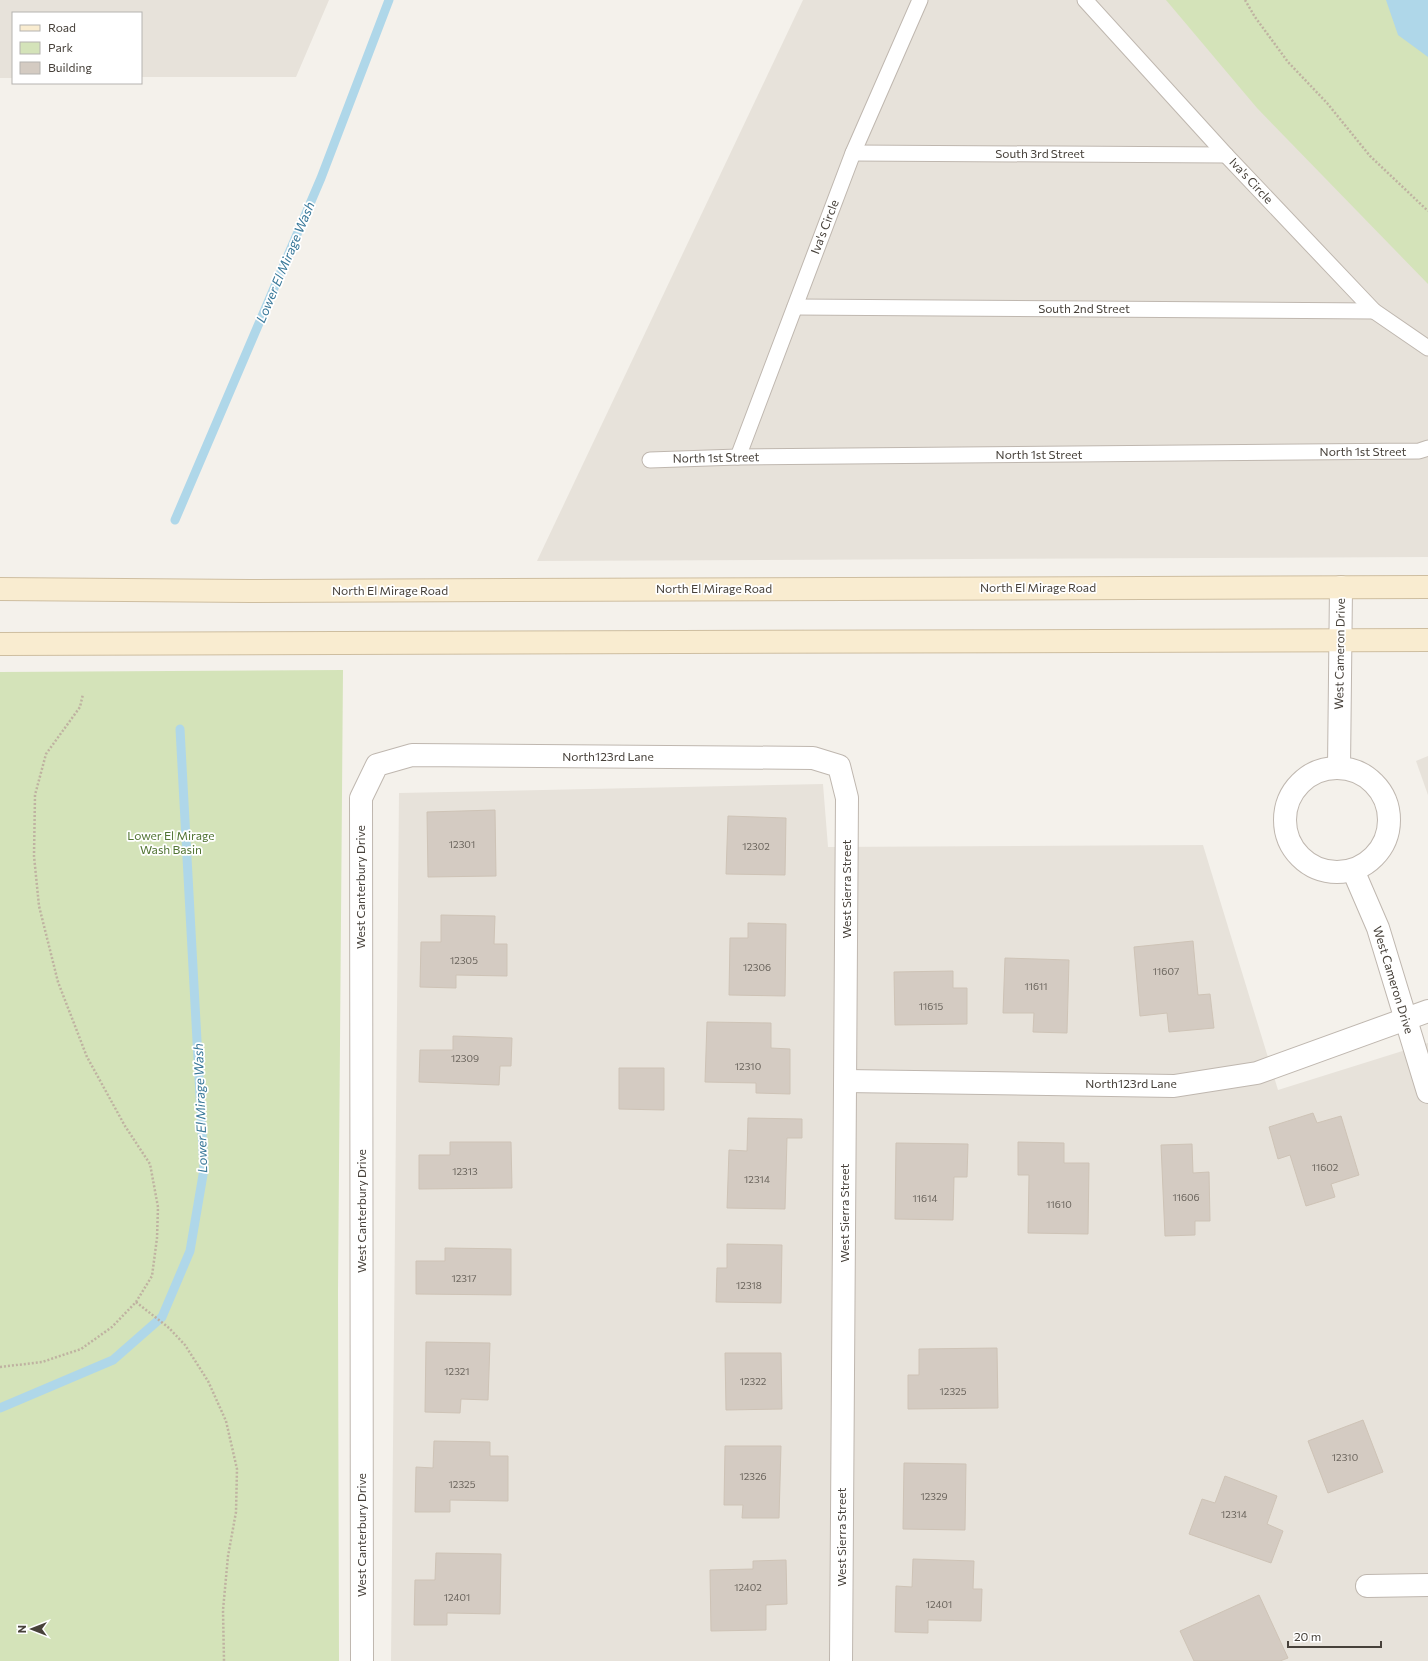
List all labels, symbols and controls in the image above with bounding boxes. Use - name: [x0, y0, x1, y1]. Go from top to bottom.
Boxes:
- legend: [12, 12, 142, 84]
- text: Road: [48, 20, 76, 34]
- text: Park: [48, 40, 74, 54]
- text: Building: [48, 60, 92, 74]
- street label: South 3rd Street: [995, 146, 1085, 160]
- street label: Iva's Circle: [1227, 155, 1276, 206]
- street label: Iva's Circle: [807, 197, 841, 256]
- water label: Lower El Mirage Wash: [252, 199, 318, 325]
- street label: South 2nd Street: [1038, 301, 1130, 315]
- street label: North 1st Street: [1320, 444, 1406, 458]
- street label: North 1st Street: [996, 447, 1082, 461]
- street label: North 1st Street: [672, 449, 760, 465]
- street label: North El Mirage Road: [980, 580, 1096, 594]
- street label: North El Mirage Road: [656, 581, 772, 595]
- street label: North El Mirage Road: [332, 583, 448, 597]
- street label: West Cameron Drive: [1331, 598, 1347, 710]
- street label: North123rd Lane: [562, 749, 654, 763]
- street label: West Canterbury Drive: [353, 825, 367, 949]
- park label: Lower El Mirage Wash Basin: [127, 828, 215, 856]
- house number: 12301: [449, 838, 475, 850]
- house number: 12302: [742, 840, 770, 852]
- street label: West Sierra Street: [839, 840, 853, 938]
- street label: West Cameron Drive: [1371, 924, 1417, 1035]
- house number: 12305: [450, 954, 478, 966]
- house number: 12306: [743, 961, 771, 973]
- house number: 11607: [1153, 965, 1179, 977]
- house number: 11611: [1024, 980, 1048, 992]
- house number: 11615: [919, 1000, 944, 1012]
- water label: Lower El Mirage Wash: [190, 1043, 210, 1173]
- house number: 12309: [451, 1052, 479, 1064]
- house number: 12310: [735, 1060, 761, 1072]
- street label: North123rd Lane: [1085, 1076, 1177, 1090]
- street label: West Canterbury Drive: [354, 1149, 368, 1273]
- house number: 11602: [1312, 1161, 1339, 1173]
- street label: West Sierra Street: [837, 1164, 851, 1262]
- house number: 12313: [452, 1165, 478, 1177]
- house number: 12314: [744, 1173, 770, 1185]
- house number: 11606: [1172, 1191, 1200, 1203]
- house number: 11614: [913, 1192, 937, 1204]
- house number: 11610: [1046, 1198, 1072, 1210]
- house number: 12317: [451, 1272, 477, 1284]
- house number: 12318: [736, 1279, 762, 1291]
- house number: 12321: [444, 1365, 470, 1377]
- house number: 12322: [740, 1375, 767, 1387]
- house number: 12325: [940, 1385, 967, 1397]
- house number: 12310: [1332, 1451, 1358, 1463]
- house number: 12326: [739, 1470, 767, 1482]
- street label: West Canterbury Drive: [354, 1473, 368, 1597]
- house number: 12325: [449, 1478, 476, 1490]
- street label: West Sierra Street: [834, 1488, 848, 1586]
- house number: 12329: [920, 1490, 948, 1502]
- house number: 12314: [1221, 1508, 1247, 1520]
- house number: 12402: [734, 1581, 762, 1593]
- house number: 12401: [444, 1591, 470, 1603]
- house number: 12401: [926, 1598, 952, 1610]
- north arrow: [12, 1609, 52, 1649]
- scale bar: [1288, 1623, 1381, 1649]
- text: N: [15, 1625, 28, 1633]
- text: 20 m: [1294, 1629, 1321, 1643]

